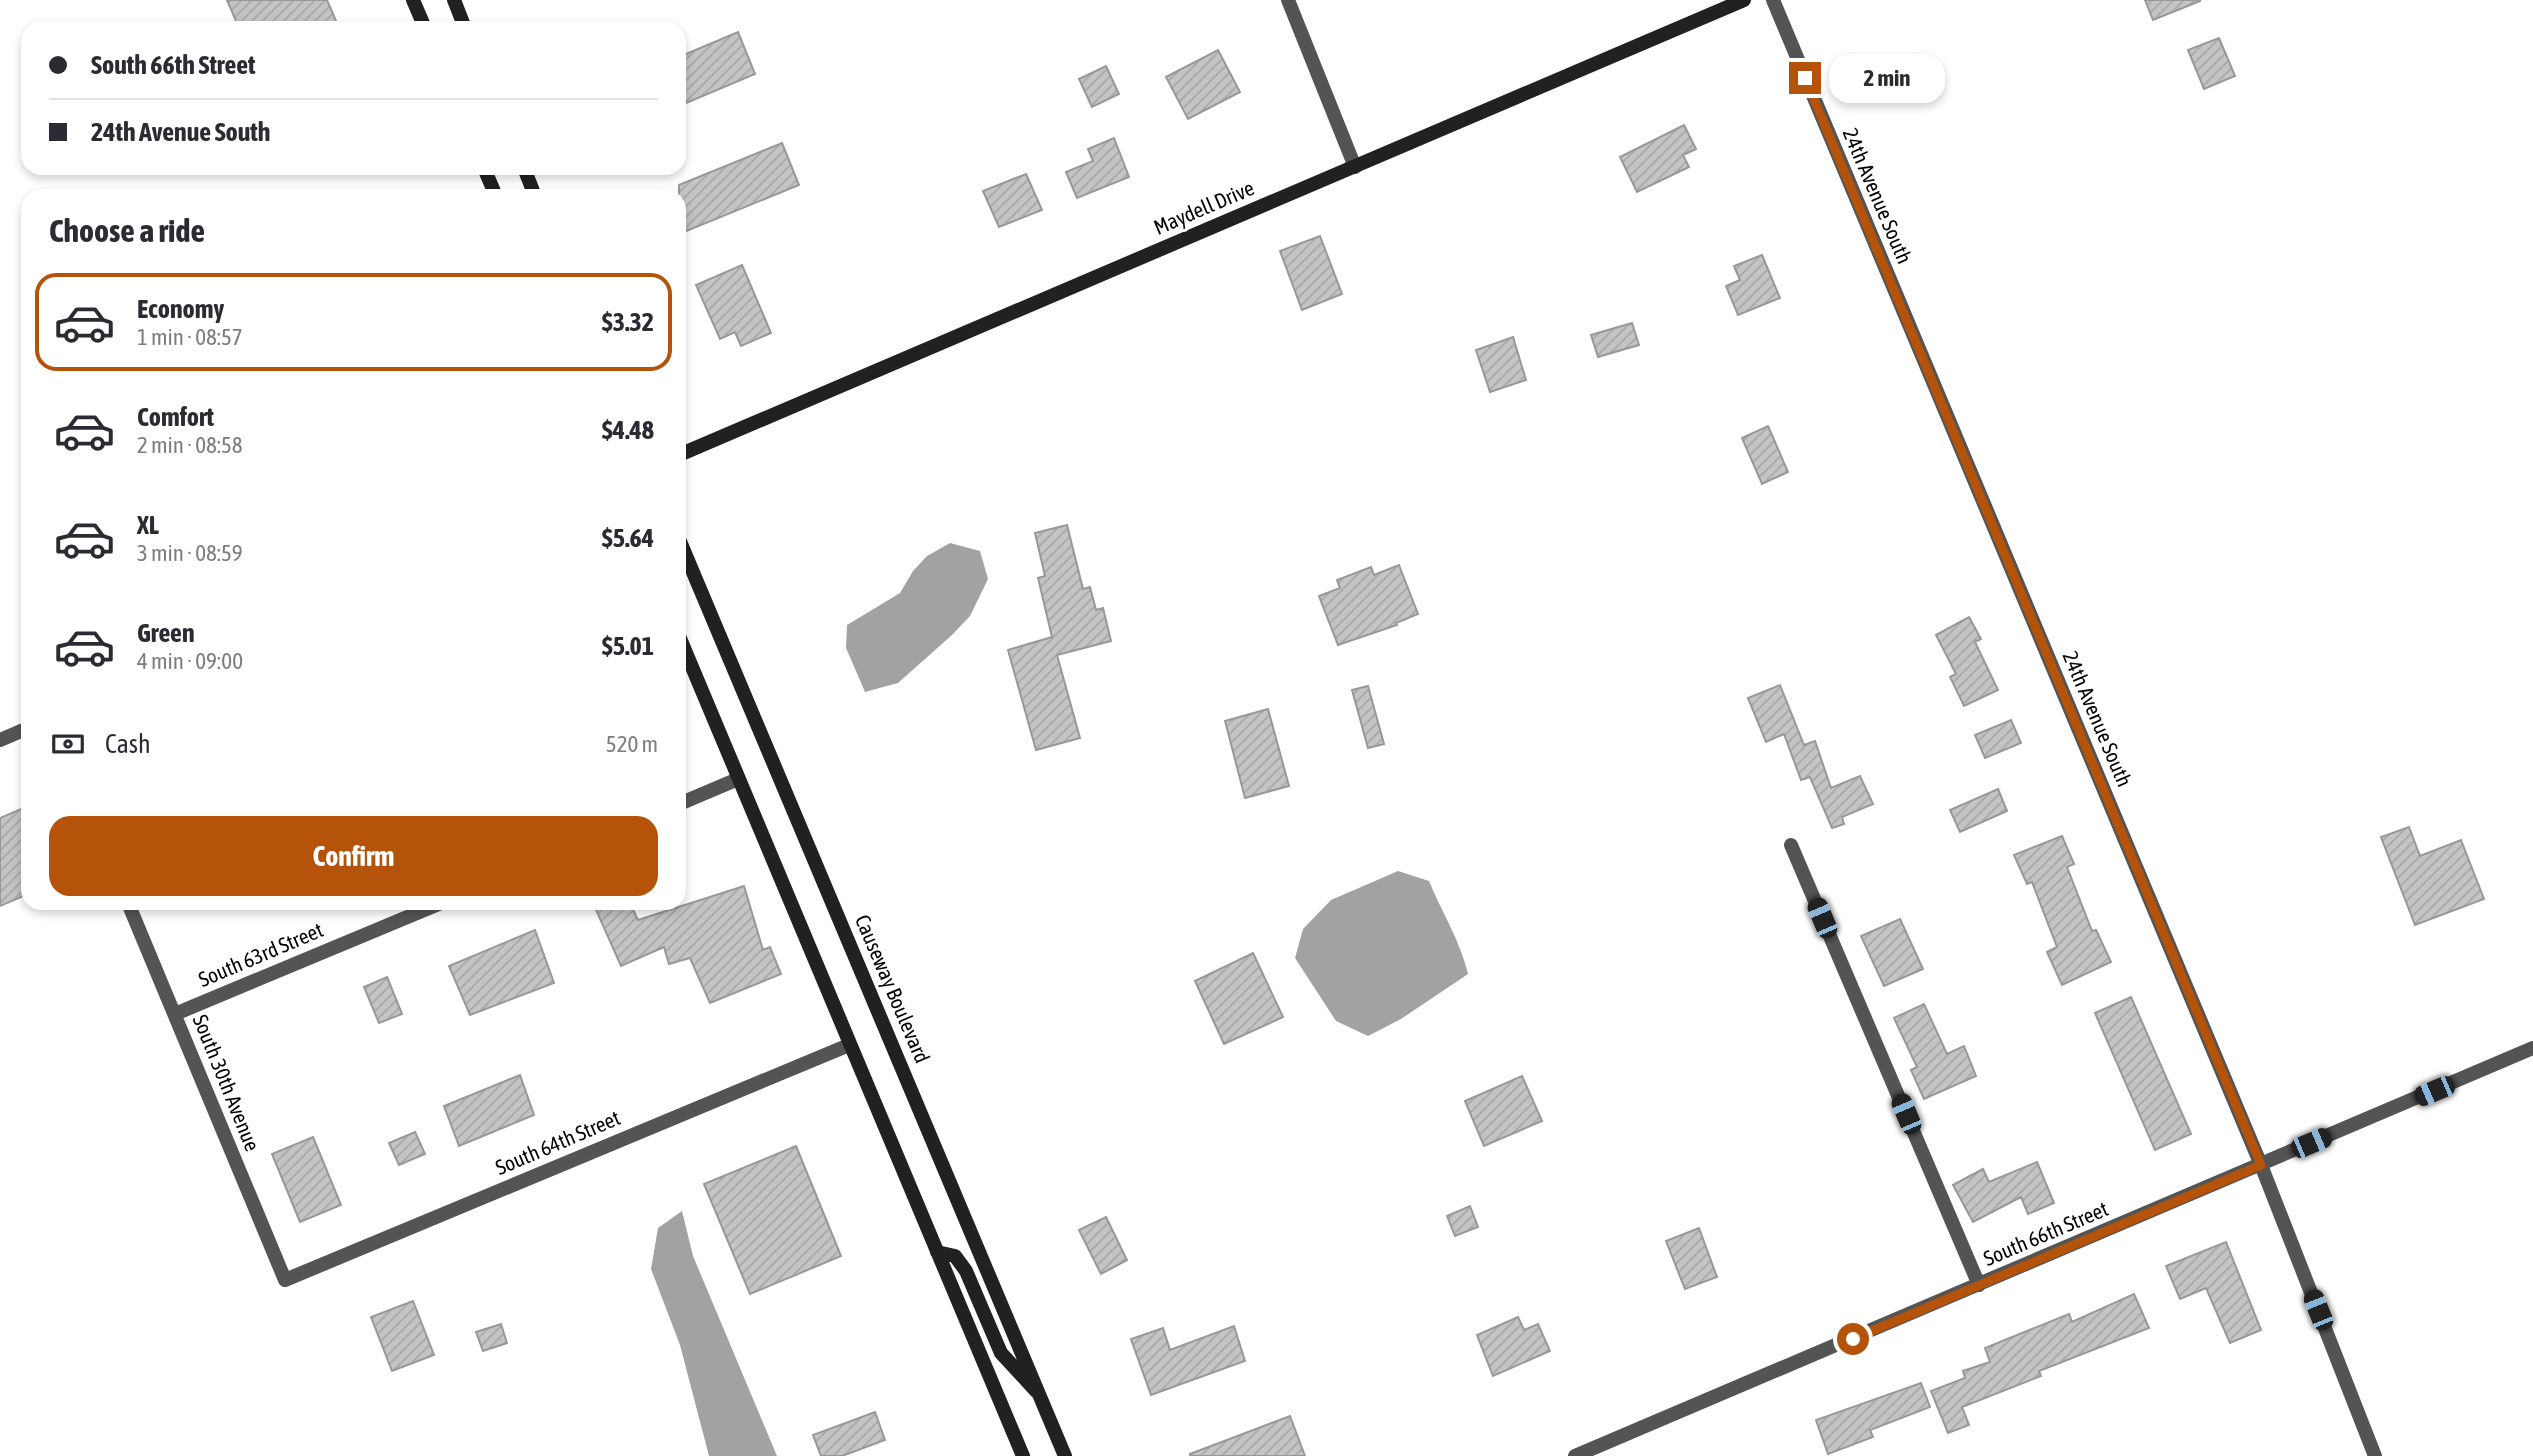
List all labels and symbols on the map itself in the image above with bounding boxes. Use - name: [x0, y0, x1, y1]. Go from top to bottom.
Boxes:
- callout: 2 min: [1829, 54, 1945, 102]
- route end: [1789, 62, 1821, 94]
- street label: 24th Avenue South: [1839, 124, 1917, 267]
- street label: Maydell Drive: [1150, 175, 1257, 239]
- street label: 24th Avenue South: [2059, 647, 2137, 790]
- car: [1805, 895, 1840, 941]
- street label: Causeway Boulevard: [851, 911, 935, 1066]
- street label: South 63rd Street: [195, 917, 326, 991]
- street label: South 30th Avenue: [189, 1011, 265, 1154]
- car: [2411, 1073, 2458, 1109]
- car: [1889, 1091, 1924, 1137]
- street label: South 64th Street: [492, 1105, 623, 1179]
- car: [2288, 1125, 2335, 1161]
- street label: South 66th Street: [1980, 1196, 2111, 1270]
- car: [2301, 1287, 2336, 1333]
- route start: [1837, 1323, 1869, 1355]

